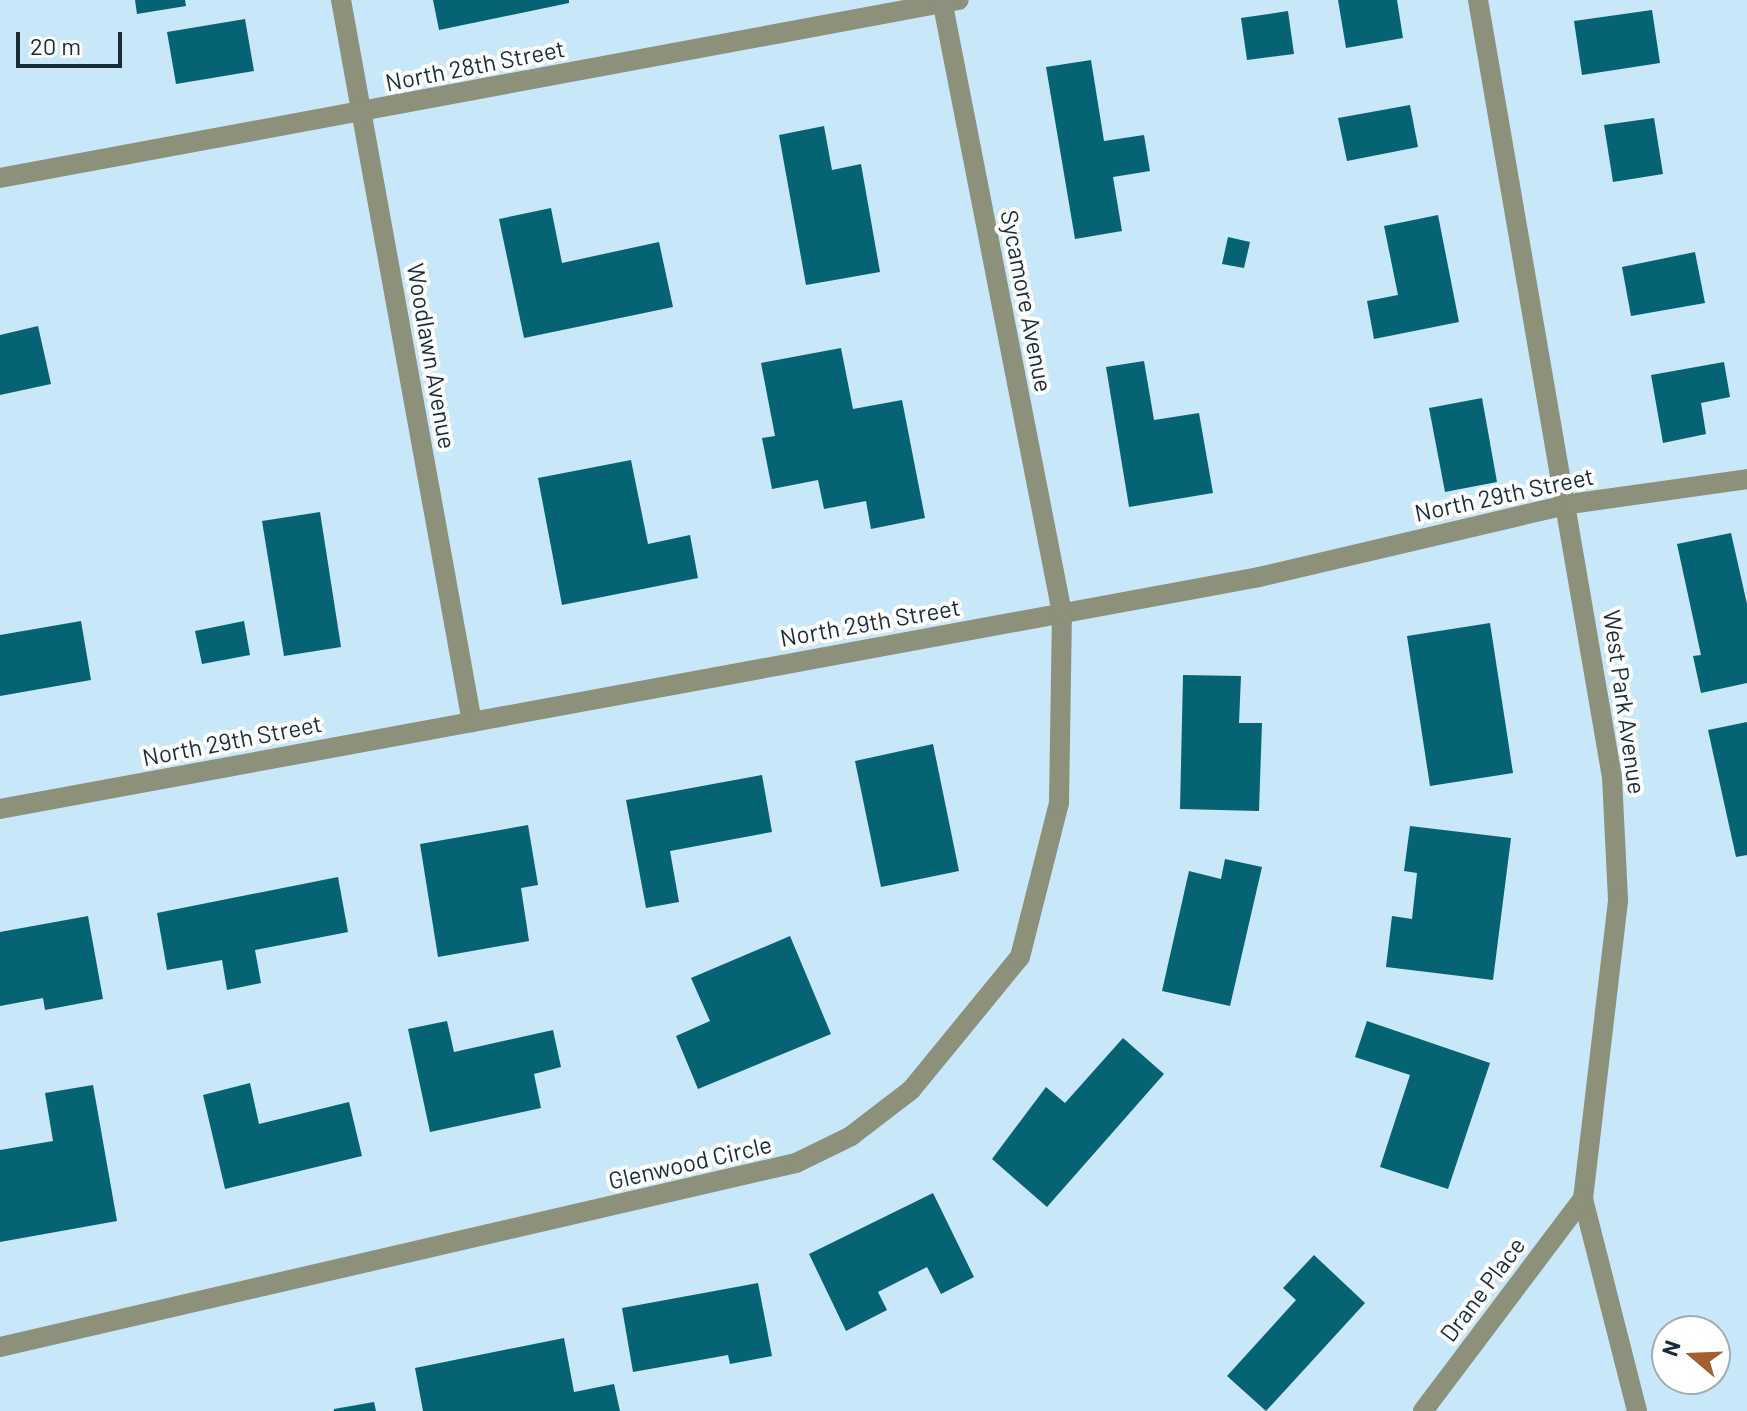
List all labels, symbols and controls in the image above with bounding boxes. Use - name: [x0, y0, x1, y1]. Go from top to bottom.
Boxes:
- scale bar: [20, 16, 126, 66]
- text: 20 m: [30, 31, 81, 60]
- street label: North 28th Street: [383, 33, 567, 97]
- street label: Sycamore Avenue: [995, 208, 1059, 394]
- street label: Woodlawn Avenue: [401, 261, 463, 451]
- street label: North 29th Street: [1412, 461, 1596, 527]
- street label: North 29th Street: [778, 592, 962, 652]
- street label: West Park Avenue: [1598, 608, 1652, 796]
- street label: North 29th Street: [140, 708, 324, 772]
- street label: Glenwood Circle: [605, 1129, 775, 1195]
- street label: Drane Place: [1433, 1231, 1531, 1347]
- north arrow: [1651, 1315, 1731, 1395]
- text: N: [1656, 1337, 1685, 1359]

